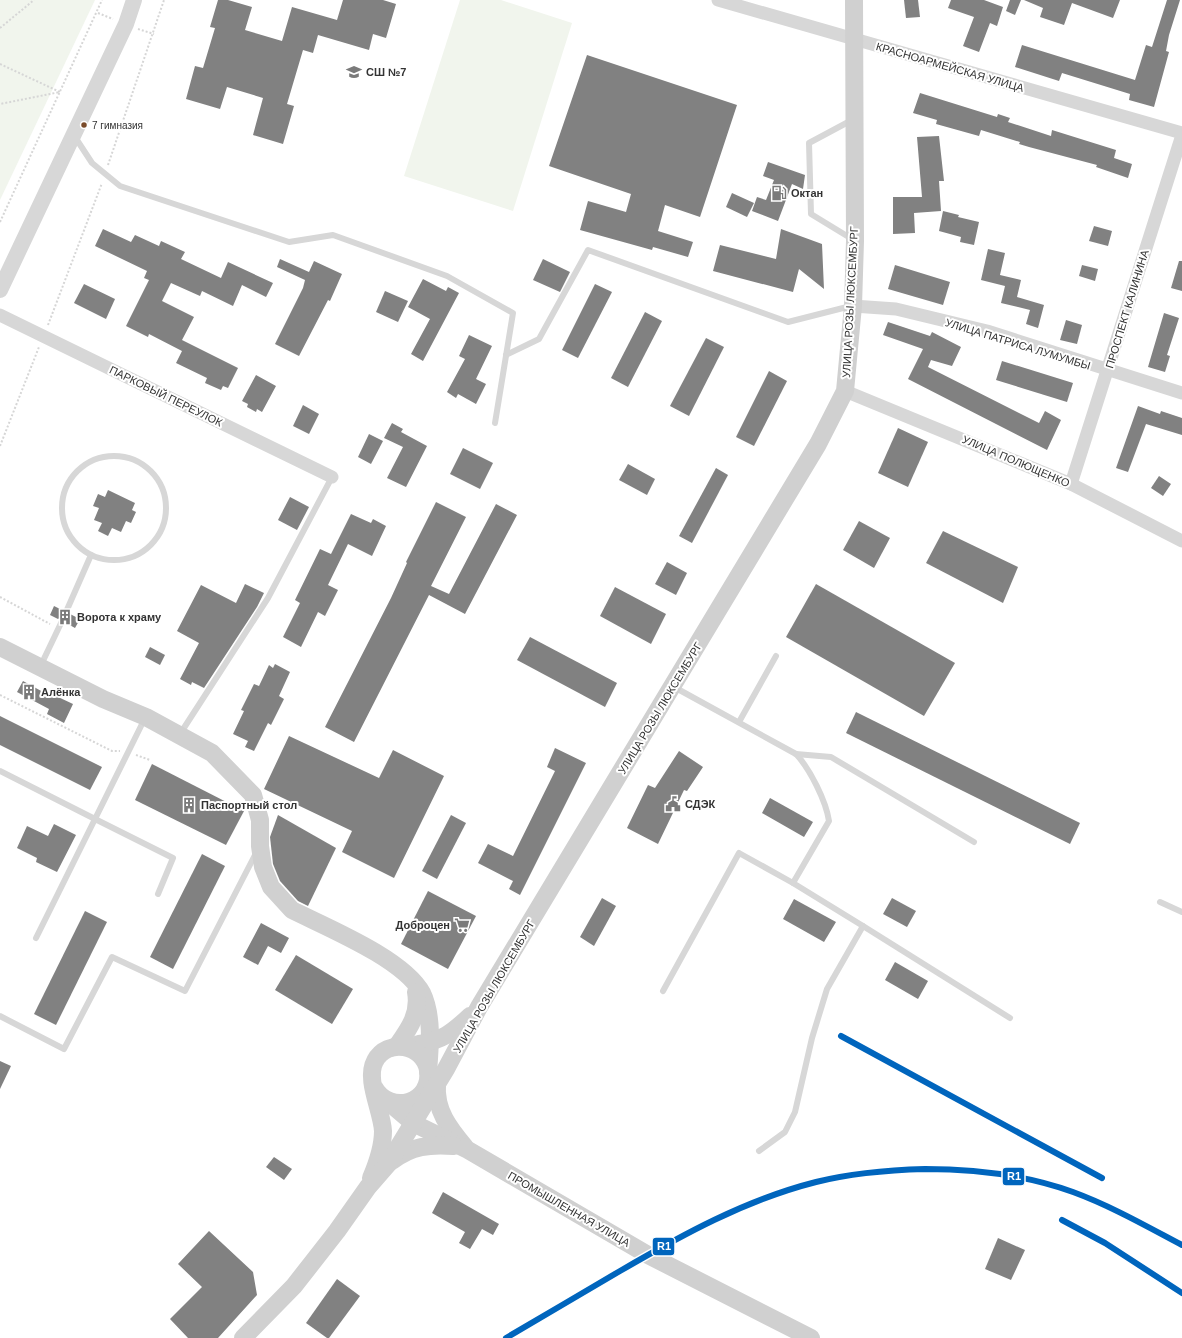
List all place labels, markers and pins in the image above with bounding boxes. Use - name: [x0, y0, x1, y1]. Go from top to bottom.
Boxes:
- school or university icon: СШ №7: [345, 63, 363, 81]
- place label: СШ №7: [366, 66, 406, 78]
- marker: 7 гимназия: [79, 120, 89, 130]
- place label: 7 гимназия: [92, 120, 143, 131]
- fuel station icon: Октан: [770, 184, 788, 202]
- place label: Октан: [791, 187, 823, 199]
- building icon: Ворота к храму: [56, 608, 74, 626]
- place label: Ворота к храму: [77, 611, 162, 623]
- building icon: Алёнка: [20, 683, 38, 701]
- place label: Алёнка: [41, 686, 81, 698]
- public building icon: СДЭК: [664, 795, 682, 813]
- building icon: Паспортный стол: [180, 796, 198, 814]
- place label: СДЭК: [685, 798, 715, 810]
- place label: Паспортный стол: [201, 799, 297, 811]
- supermarket icon: Доброцен: [453, 916, 471, 934]
- place label: Доброцен: [396, 919, 450, 931]

